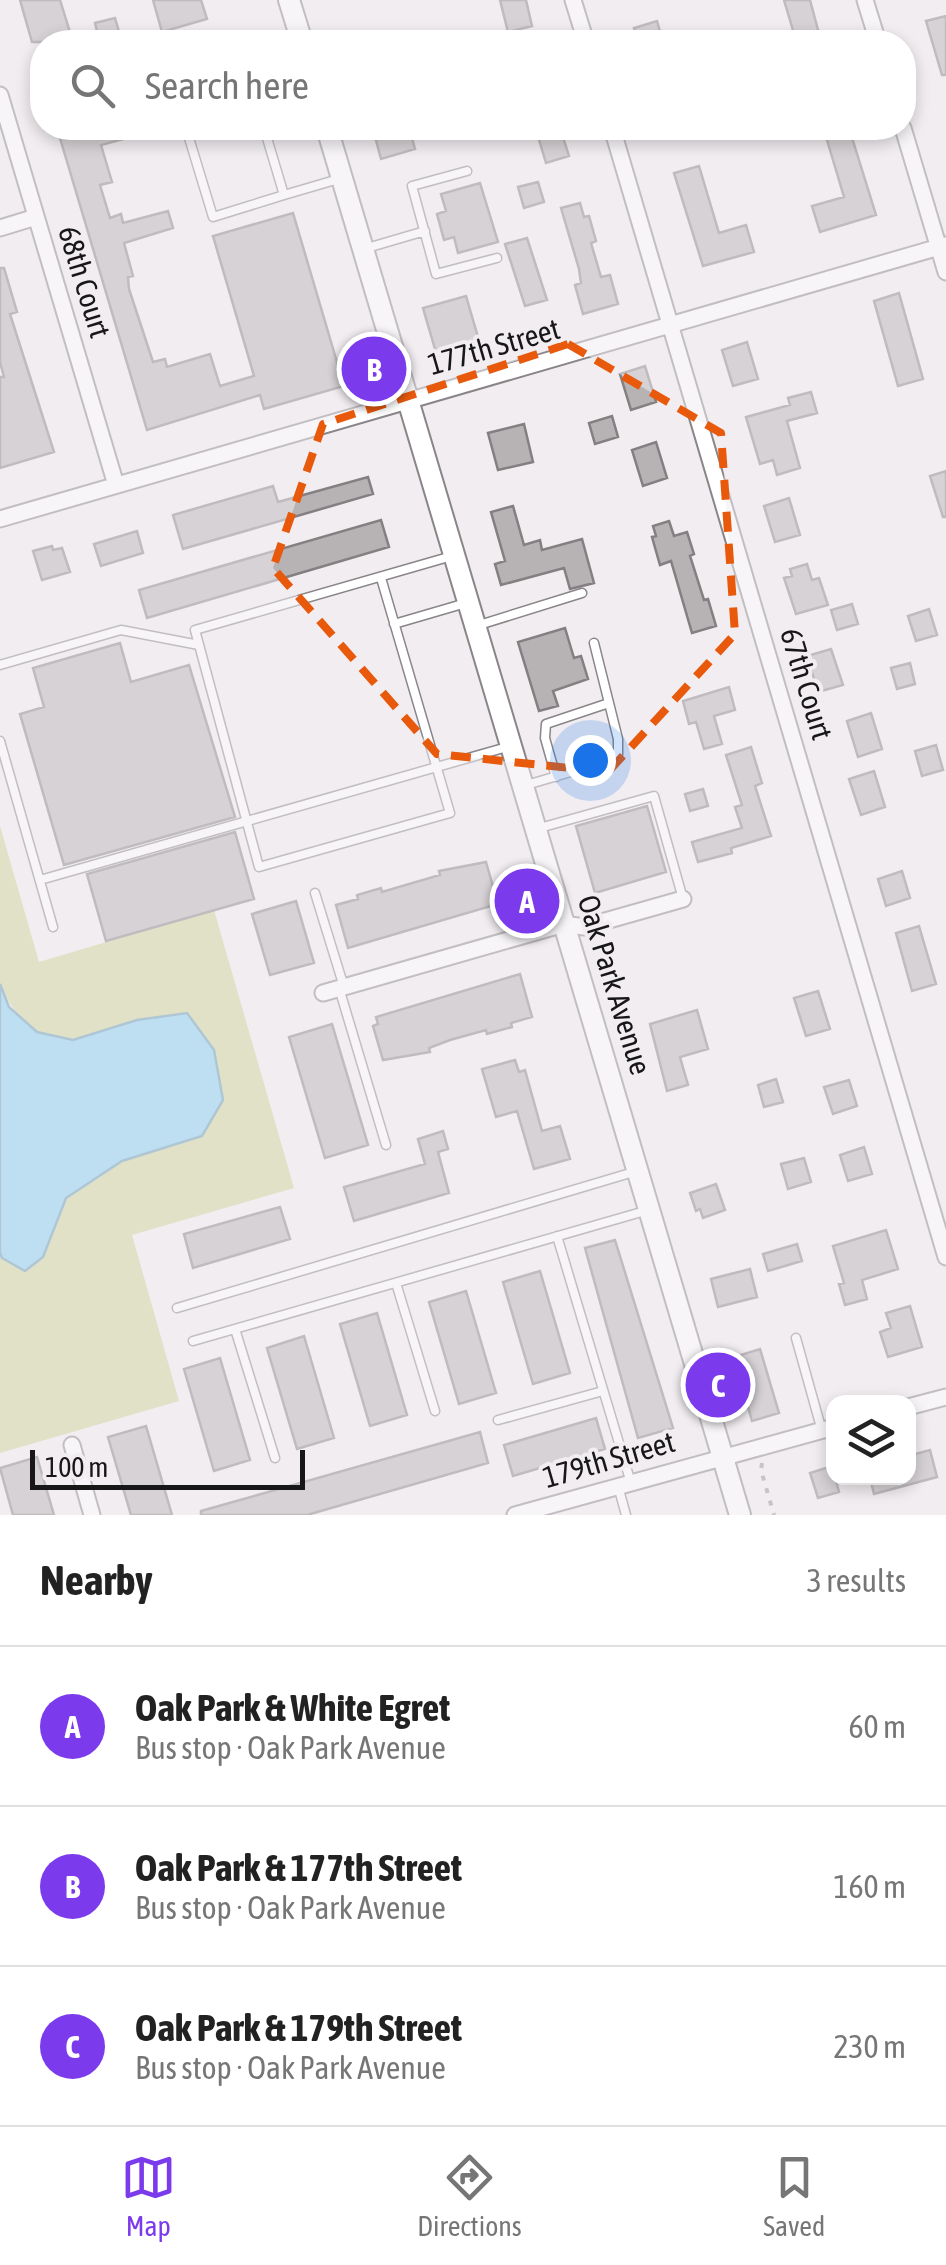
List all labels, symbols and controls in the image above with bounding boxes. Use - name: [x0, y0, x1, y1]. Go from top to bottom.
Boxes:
- search box: [30, 30, 916, 140]
- icon: search: [65, 58, 120, 113]
- text: Search here: [145, 64, 309, 107]
- street label: 68th Court: [52, 222, 118, 342]
- street label: 177th Street: [424, 311, 563, 381]
- pin: B: [342, 332, 406, 406]
- street label: 67th Court: [774, 624, 840, 744]
- your location: [565, 735, 616, 786]
- pin: A: [494, 864, 560, 938]
- street label: Oak Park Avenue: [572, 891, 658, 1079]
- pin: C: [686, 1348, 750, 1422]
- map controls: [826, 1395, 916, 1485]
- button: layers: [826, 1395, 916, 1485]
- street label: 179th Street: [539, 1424, 678, 1494]
- scale bar: [30, 1445, 305, 1490]
- text: 100 m: [45, 1451, 108, 1483]
- text: Nearby: [40, 1556, 153, 1604]
- text: 3 results: [807, 1562, 906, 1599]
- text: Oak Park & White Egret: [135, 1686, 450, 1729]
- text: A: [65, 1708, 80, 1745]
- text: 60 m: [848, 1708, 906, 1745]
- text: Bus stop · Oak Park Avenue: [135, 1729, 446, 1766]
- text: Oak Park & 177th Street: [135, 1846, 462, 1889]
- text: B: [65, 1868, 80, 1905]
- text: 160 m: [833, 1868, 906, 1905]
- text: Bus stop · Oak Park Avenue: [135, 1889, 446, 1926]
- text: Oak Park & 179th Street: [135, 2006, 462, 2049]
- text: C: [65, 2028, 80, 2065]
- text: 230 m: [833, 2028, 906, 2065]
- text: Bus stop · Oak Park Avenue: [135, 2049, 446, 2086]
- tab: Map: [121, 2150, 176, 2242]
- tab: Directions: [417, 2150, 522, 2242]
- tab: Saved: [763, 2150, 825, 2242]

